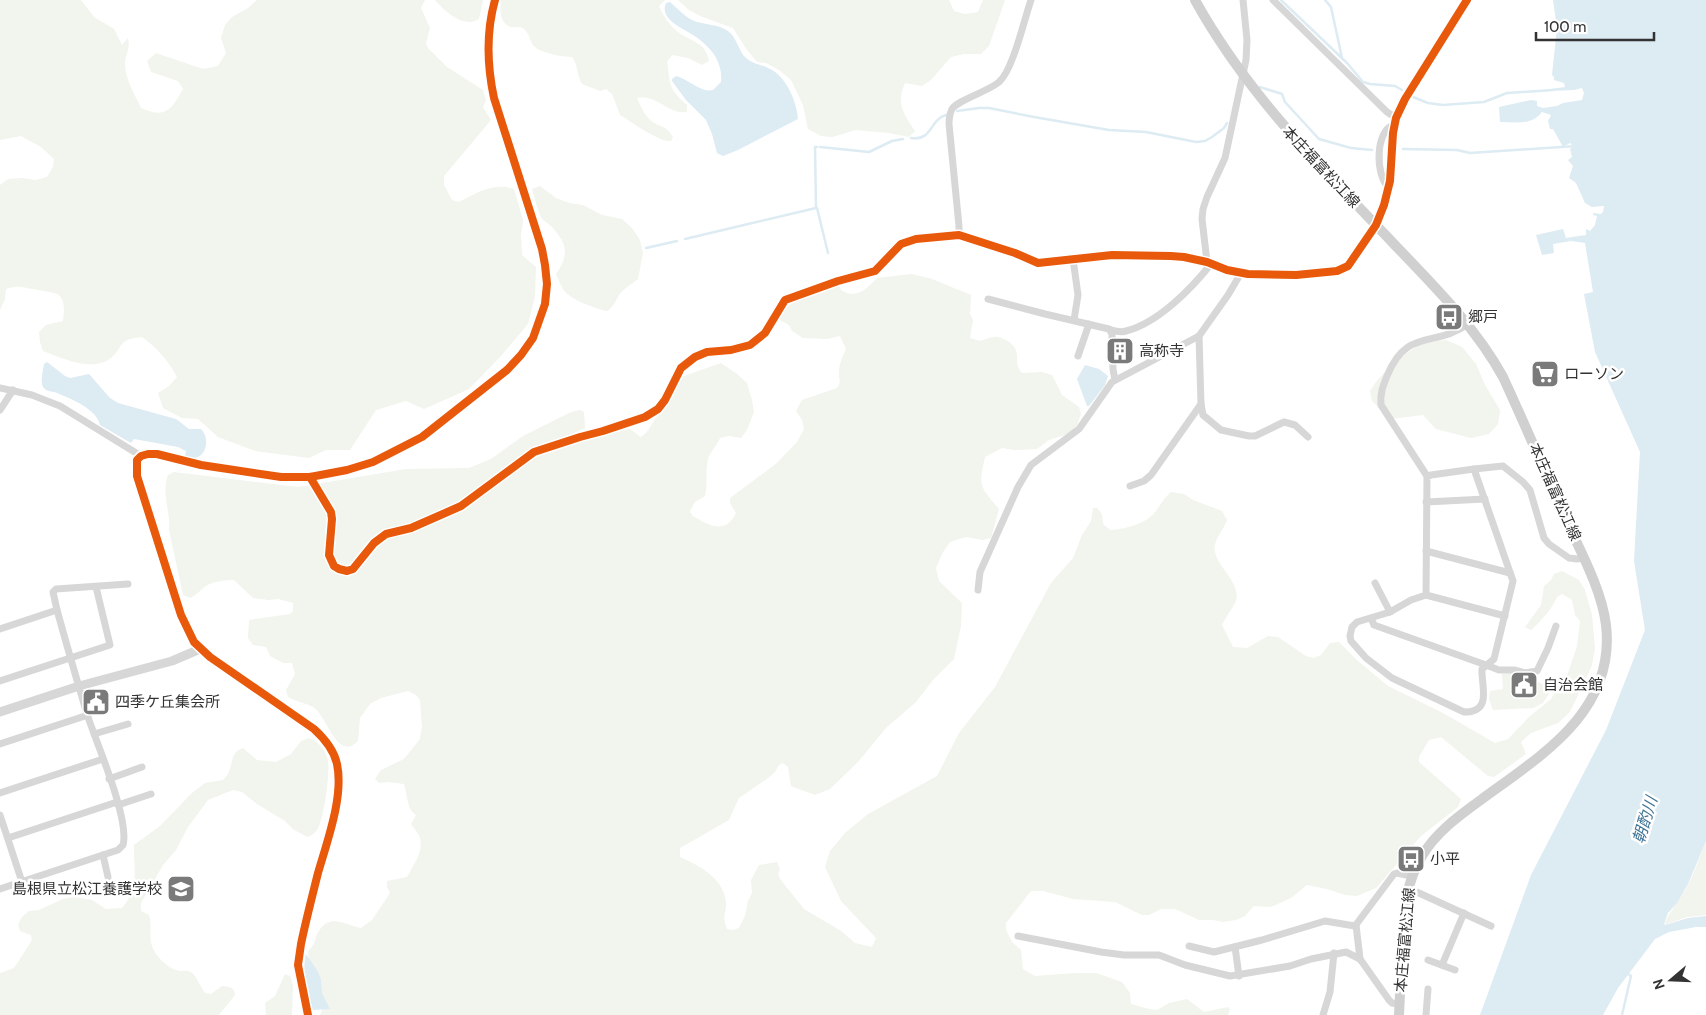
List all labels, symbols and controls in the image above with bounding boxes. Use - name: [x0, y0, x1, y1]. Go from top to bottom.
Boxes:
- scale bar: [1536, 10, 1654, 42]
- text: 100 m: [1544, 18, 1586, 36]
- street label: 本庄福富松江線: [1279, 122, 1363, 212]
- bus stop icon: 郷戸: [1434, 302, 1464, 332]
- place label: 郷戸: [1468, 308, 1498, 326]
- building icon: 高称寺: [1105, 336, 1135, 366]
- place label: 高称寺: [1139, 342, 1184, 360]
- supermarket icon: ローソン: [1530, 359, 1560, 389]
- place label: ローソン: [1564, 365, 1624, 383]
- street label: 本庄福富松江線: [1525, 440, 1585, 544]
- public building icon: 自治会館: [1509, 670, 1539, 700]
- place label: 自治会館: [1543, 676, 1603, 694]
- public building icon: 四季ケ丘集会所: [81, 687, 111, 717]
- place label: 四季ケ丘集会所: [115, 693, 220, 711]
- water label: 朝酌川: [1629, 792, 1662, 846]
- bus stop icon: 小平: [1396, 844, 1426, 874]
- place label: 小平: [1430, 850, 1460, 868]
- school or university icon: 島根県立松江養護学校: [166, 874, 196, 904]
- place label: 島根県立松江養護学校: [12, 880, 162, 898]
- street label: 本庄福富松江線: [1391, 887, 1419, 993]
- north arrow: [1646, 955, 1696, 1005]
- text: N: [1649, 977, 1669, 992]

